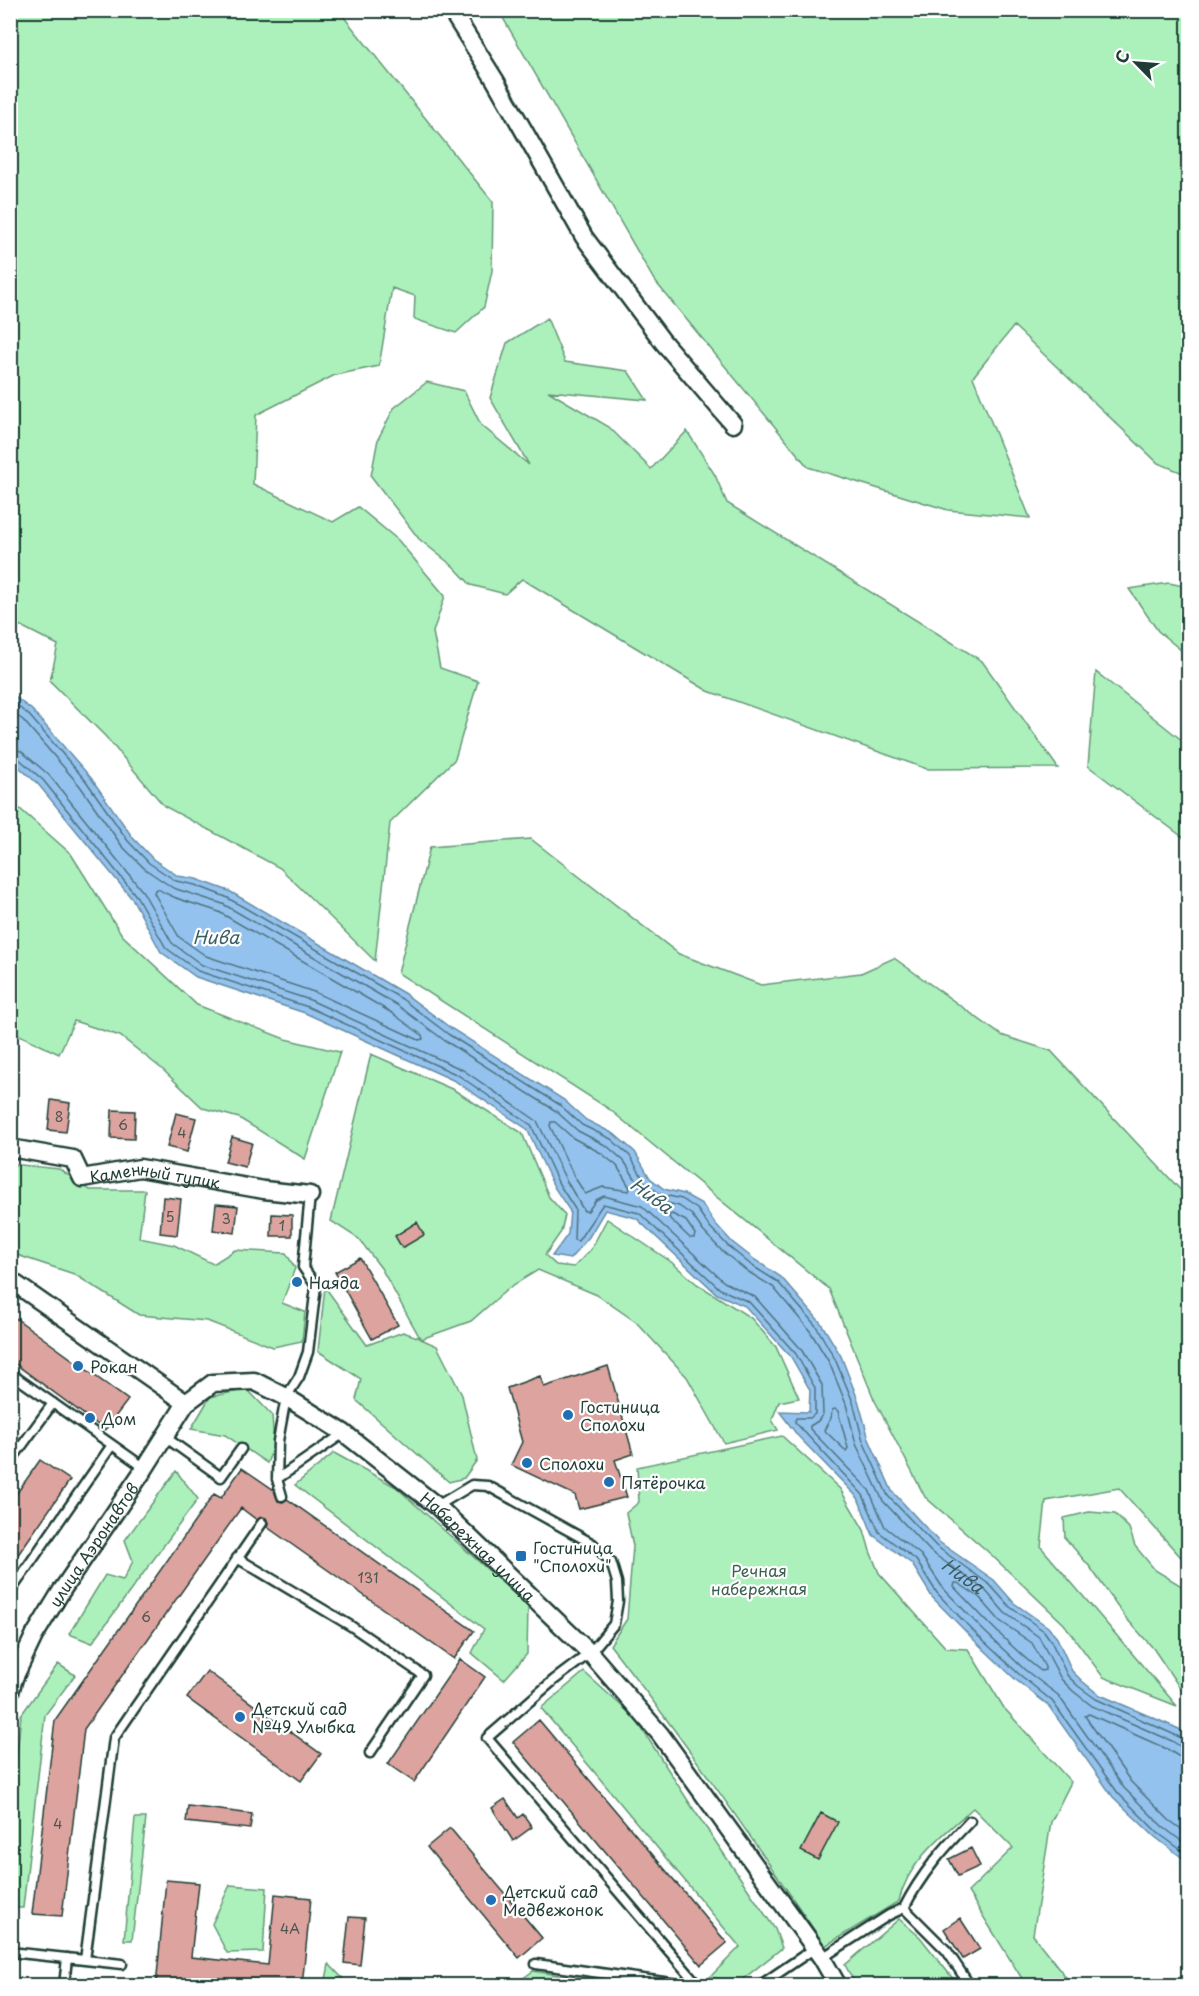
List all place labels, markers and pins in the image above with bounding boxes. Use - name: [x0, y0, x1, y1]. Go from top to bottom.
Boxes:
- place label: Наяда: [309, 1270, 359, 1294]
- marker: Наяда: [290, 1275, 304, 1289]
- place label: Рокан: [90, 1354, 138, 1378]
- marker: Рокан: [71, 1359, 85, 1373]
- place label: Гостиница Сполохи: [580, 1394, 660, 1436]
- place label: Дом: [101, 1406, 136, 1430]
- marker: Гостиница Сполохи: [561, 1408, 575, 1422]
- marker: Дом: [83, 1411, 97, 1425]
- place label: Сполохи: [539, 1451, 605, 1475]
- marker: Сполохи: [520, 1456, 534, 1470]
- place label: Пятёрочка: [621, 1470, 706, 1494]
- marker: Пятёрочка: [602, 1475, 616, 1489]
- place label: Гостиница "Сполохи": [533, 1535, 613, 1577]
- marker: Гостиница "Сполохи": [514, 1549, 528, 1563]
- place label: Детский сад №49 Улыбка: [251, 1696, 355, 1738]
- marker: Детский сад №49 Улыбка: [233, 1710, 247, 1724]
- place label: Детский сад Медвежонок: [502, 1879, 604, 1921]
- marker: Детский сад Медвежонок: [484, 1893, 498, 1907]

